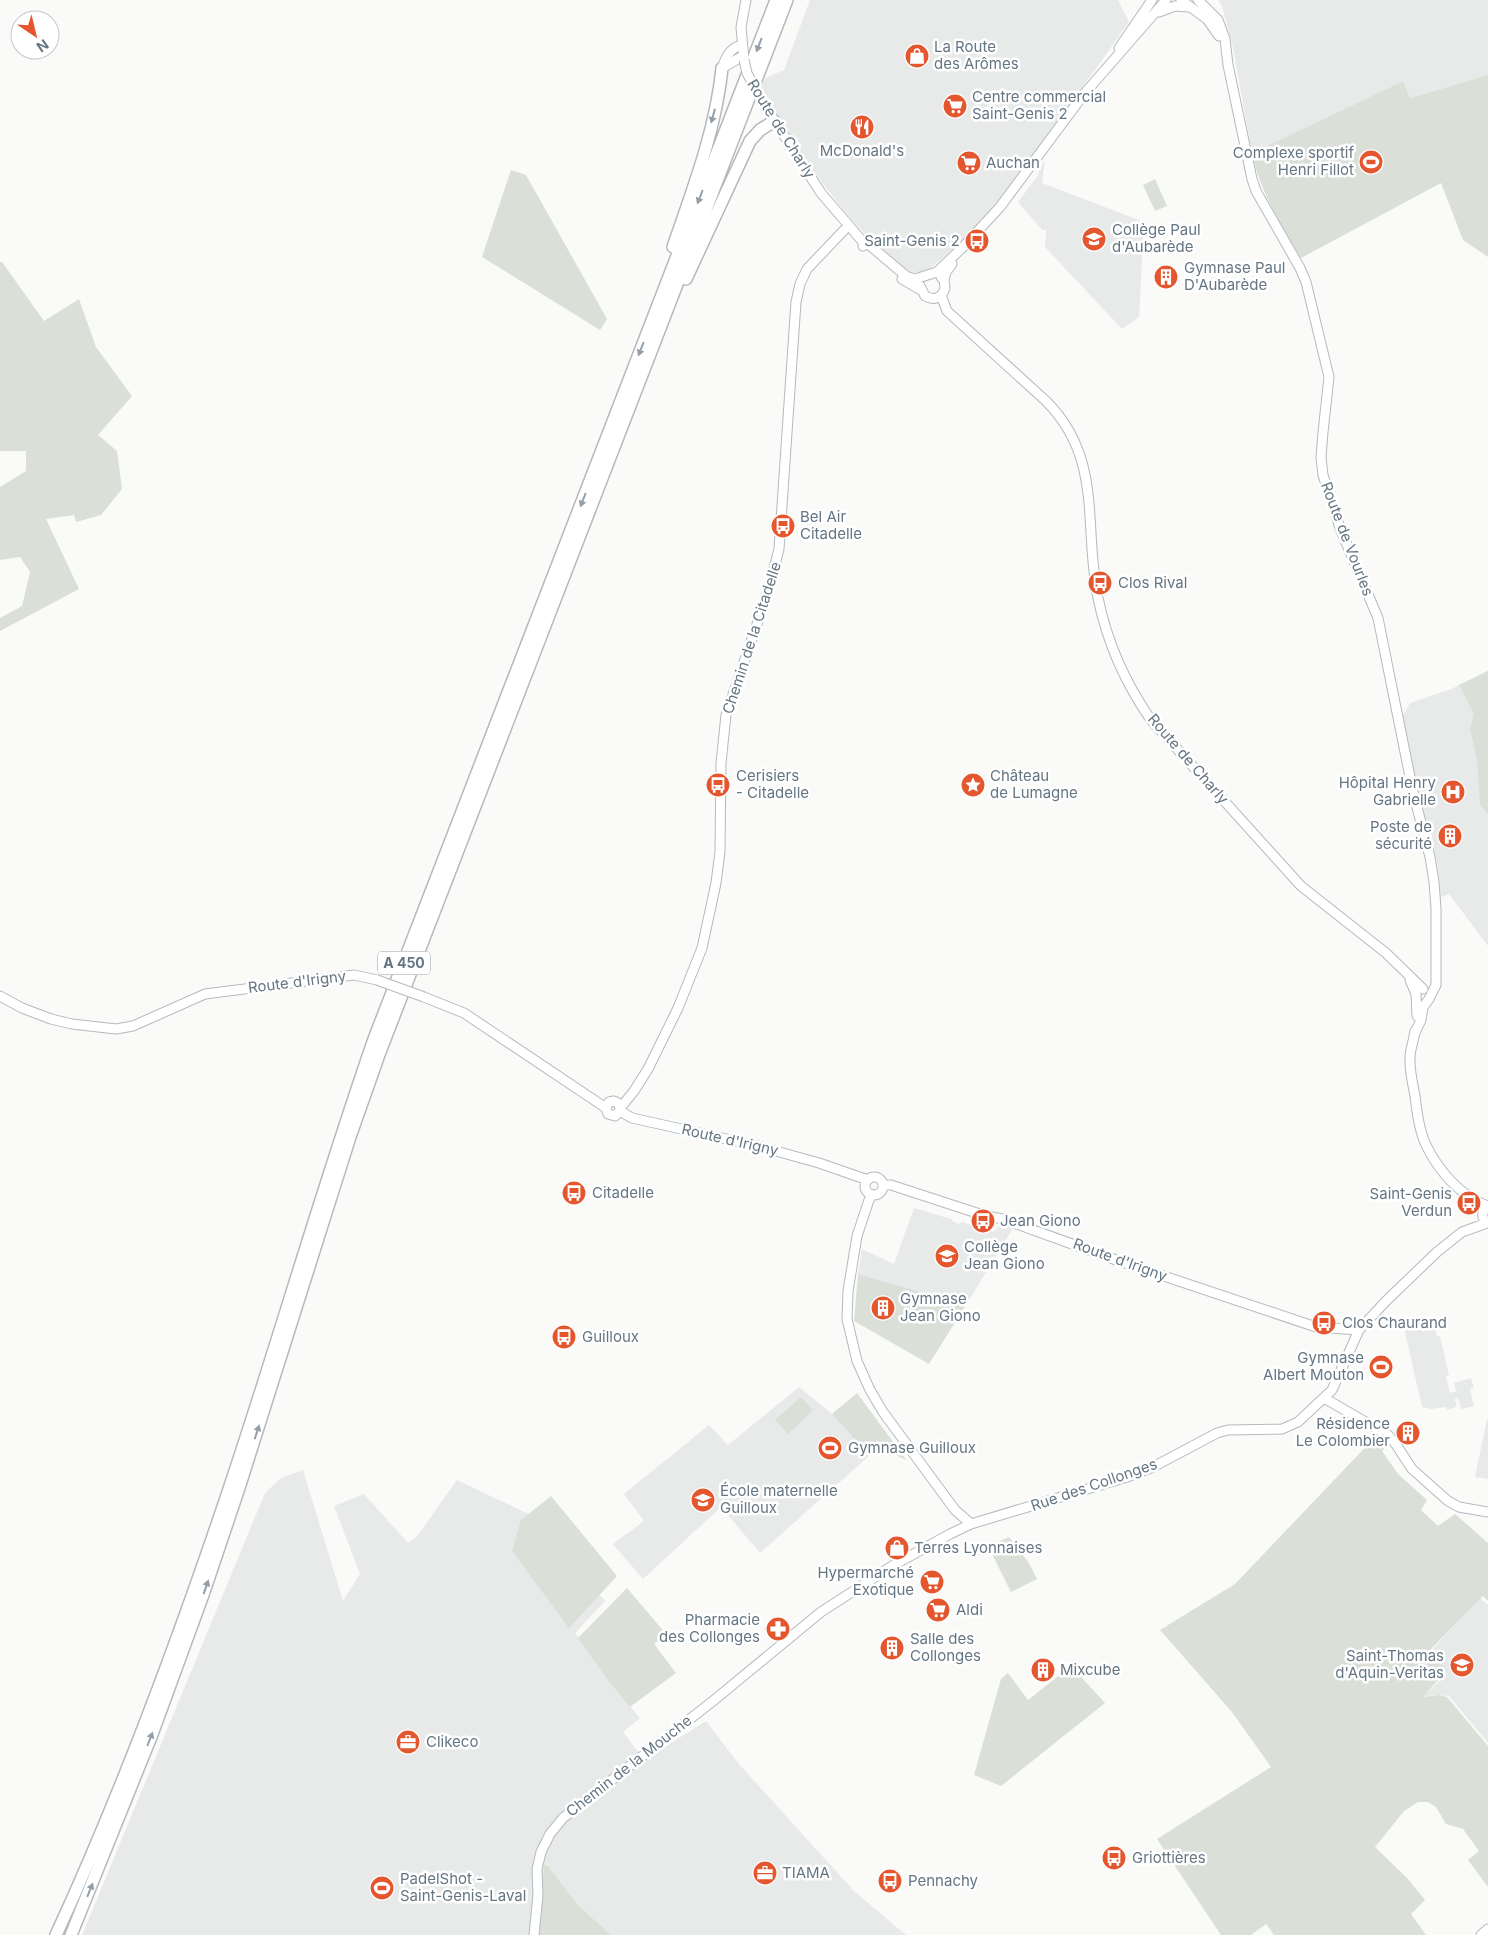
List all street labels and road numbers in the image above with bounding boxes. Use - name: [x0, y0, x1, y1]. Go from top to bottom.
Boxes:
- street label: Route de Charly: [743, 76, 820, 182]
- street label: Route de Vourles: [1317, 479, 1378, 599]
- street label: Chemin de la Citadelle: [718, 559, 785, 716]
- street label: Route de Charly: [1144, 710, 1233, 808]
- road number: A 450: [378, 951, 430, 974]
- street label: Route d'Irigny: [247, 966, 348, 997]
- street label: Route d'Irigny: [680, 1119, 781, 1160]
- street label: Route d'Irigny: [1071, 1234, 1170, 1285]
- street label: Rue des Collonges: [1028, 1454, 1160, 1515]
- street label: Chemin de la Mouche: [562, 1711, 695, 1821]

